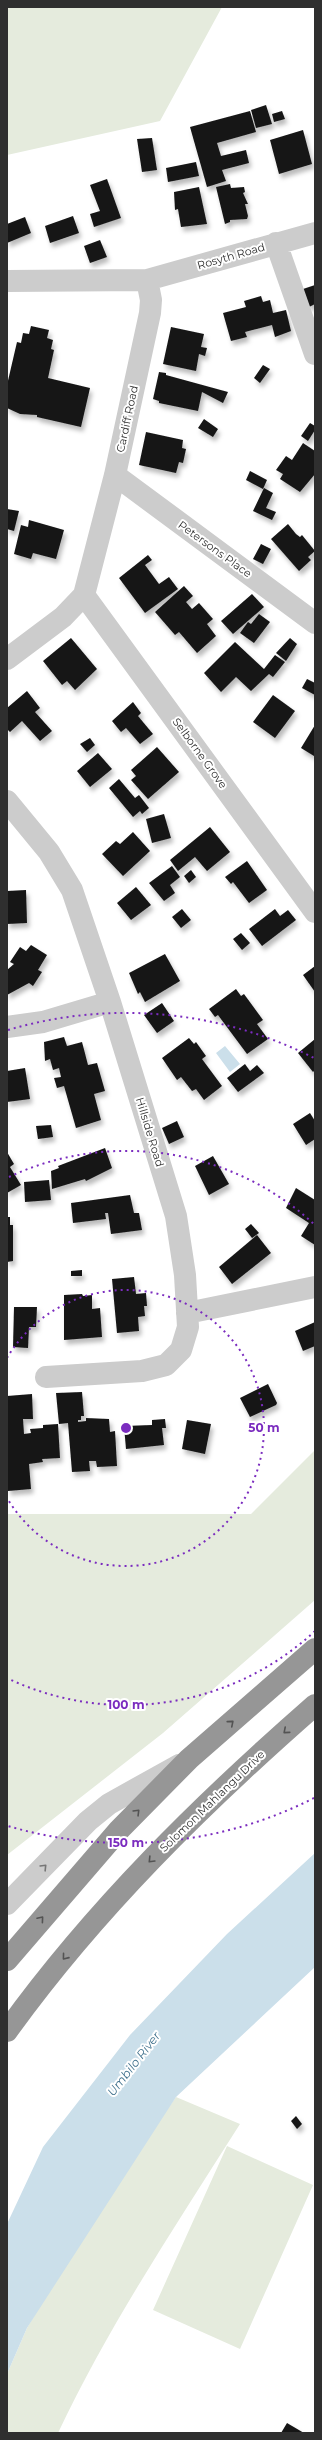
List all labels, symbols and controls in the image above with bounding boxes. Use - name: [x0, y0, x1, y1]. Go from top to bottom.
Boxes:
- street label: Rosyth Road: [196, 240, 266, 272]
- street label: Cardiff Road: [113, 384, 141, 454]
- street label: Petersons Place: [175, 518, 255, 581]
- street label: Selborne Grove: [170, 715, 231, 791]
- street label: Hillside Road: [133, 1096, 167, 1168]
- text: 50 m: [248, 1420, 280, 1435]
- centre of rings: [119, 1421, 133, 1435]
- text: 100 m: [108, 1697, 144, 1712]
- one-way arrow: [226, 1720, 234, 1727]
- one-way arrow: [283, 1726, 290, 1733]
- street label: Solomon Mahlangu Drive: [157, 1747, 268, 1855]
- one-way arrow: [132, 1809, 140, 1817]
- text: 150 m: [108, 1835, 144, 1850]
- one-way arrow: [149, 1855, 156, 1863]
- one-way arrow: [39, 1864, 47, 1872]
- one-way arrow: [36, 1916, 43, 1924]
- one-way arrow: [63, 1952, 70, 1959]
- water label: Umbilo River: [104, 2028, 163, 2099]

